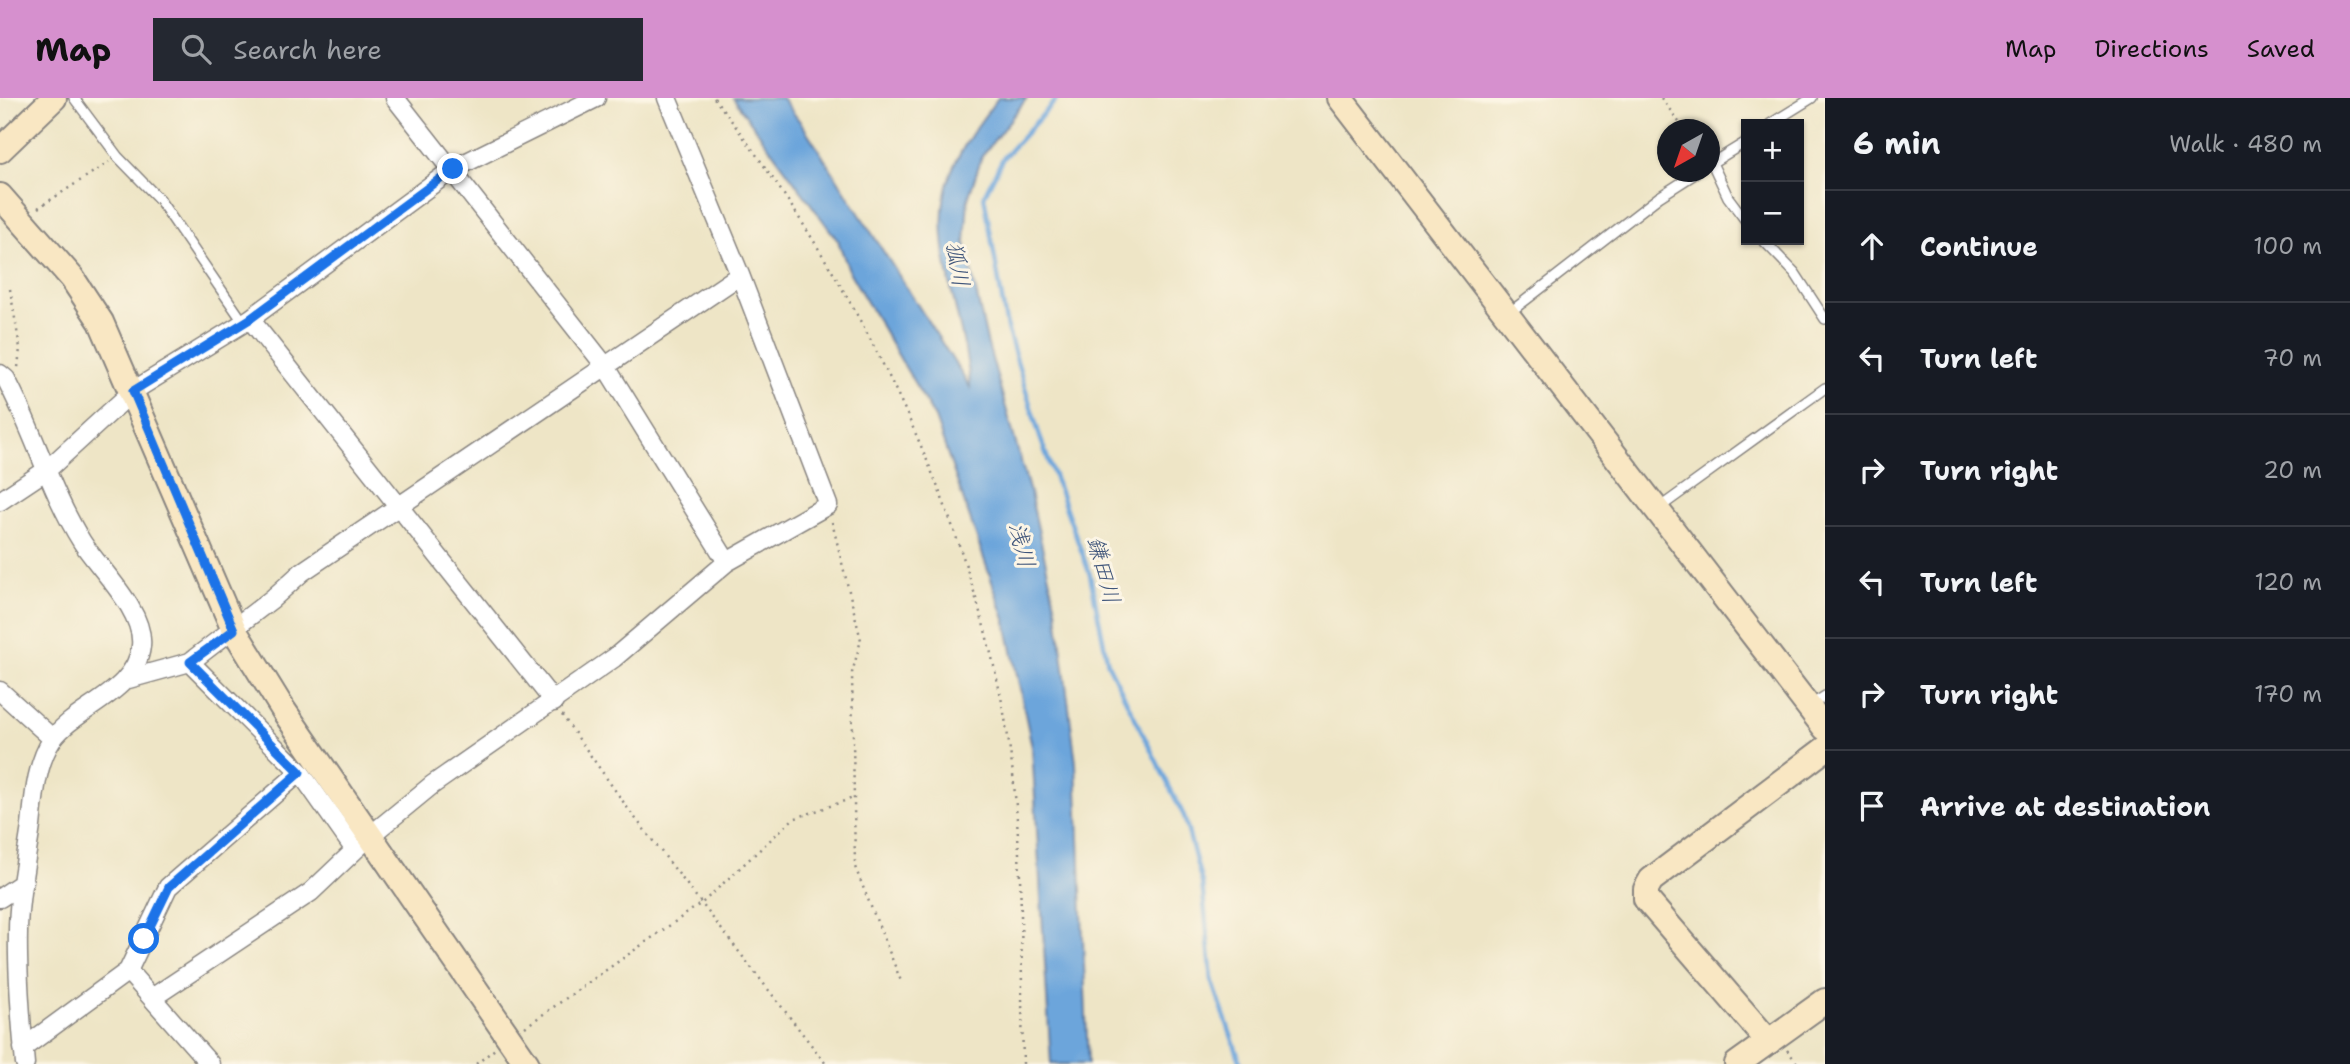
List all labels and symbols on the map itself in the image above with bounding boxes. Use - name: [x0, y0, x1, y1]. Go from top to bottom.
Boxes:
- north arrow: [1657, 119, 1720, 182]
- route end: [437, 153, 468, 184]
- water label: 狐川: [939, 239, 977, 289]
- water label: 浅川: [1002, 519, 1042, 571]
- water label: 鎌田川: [1081, 533, 1127, 607]
- route start: [128, 923, 159, 954]

